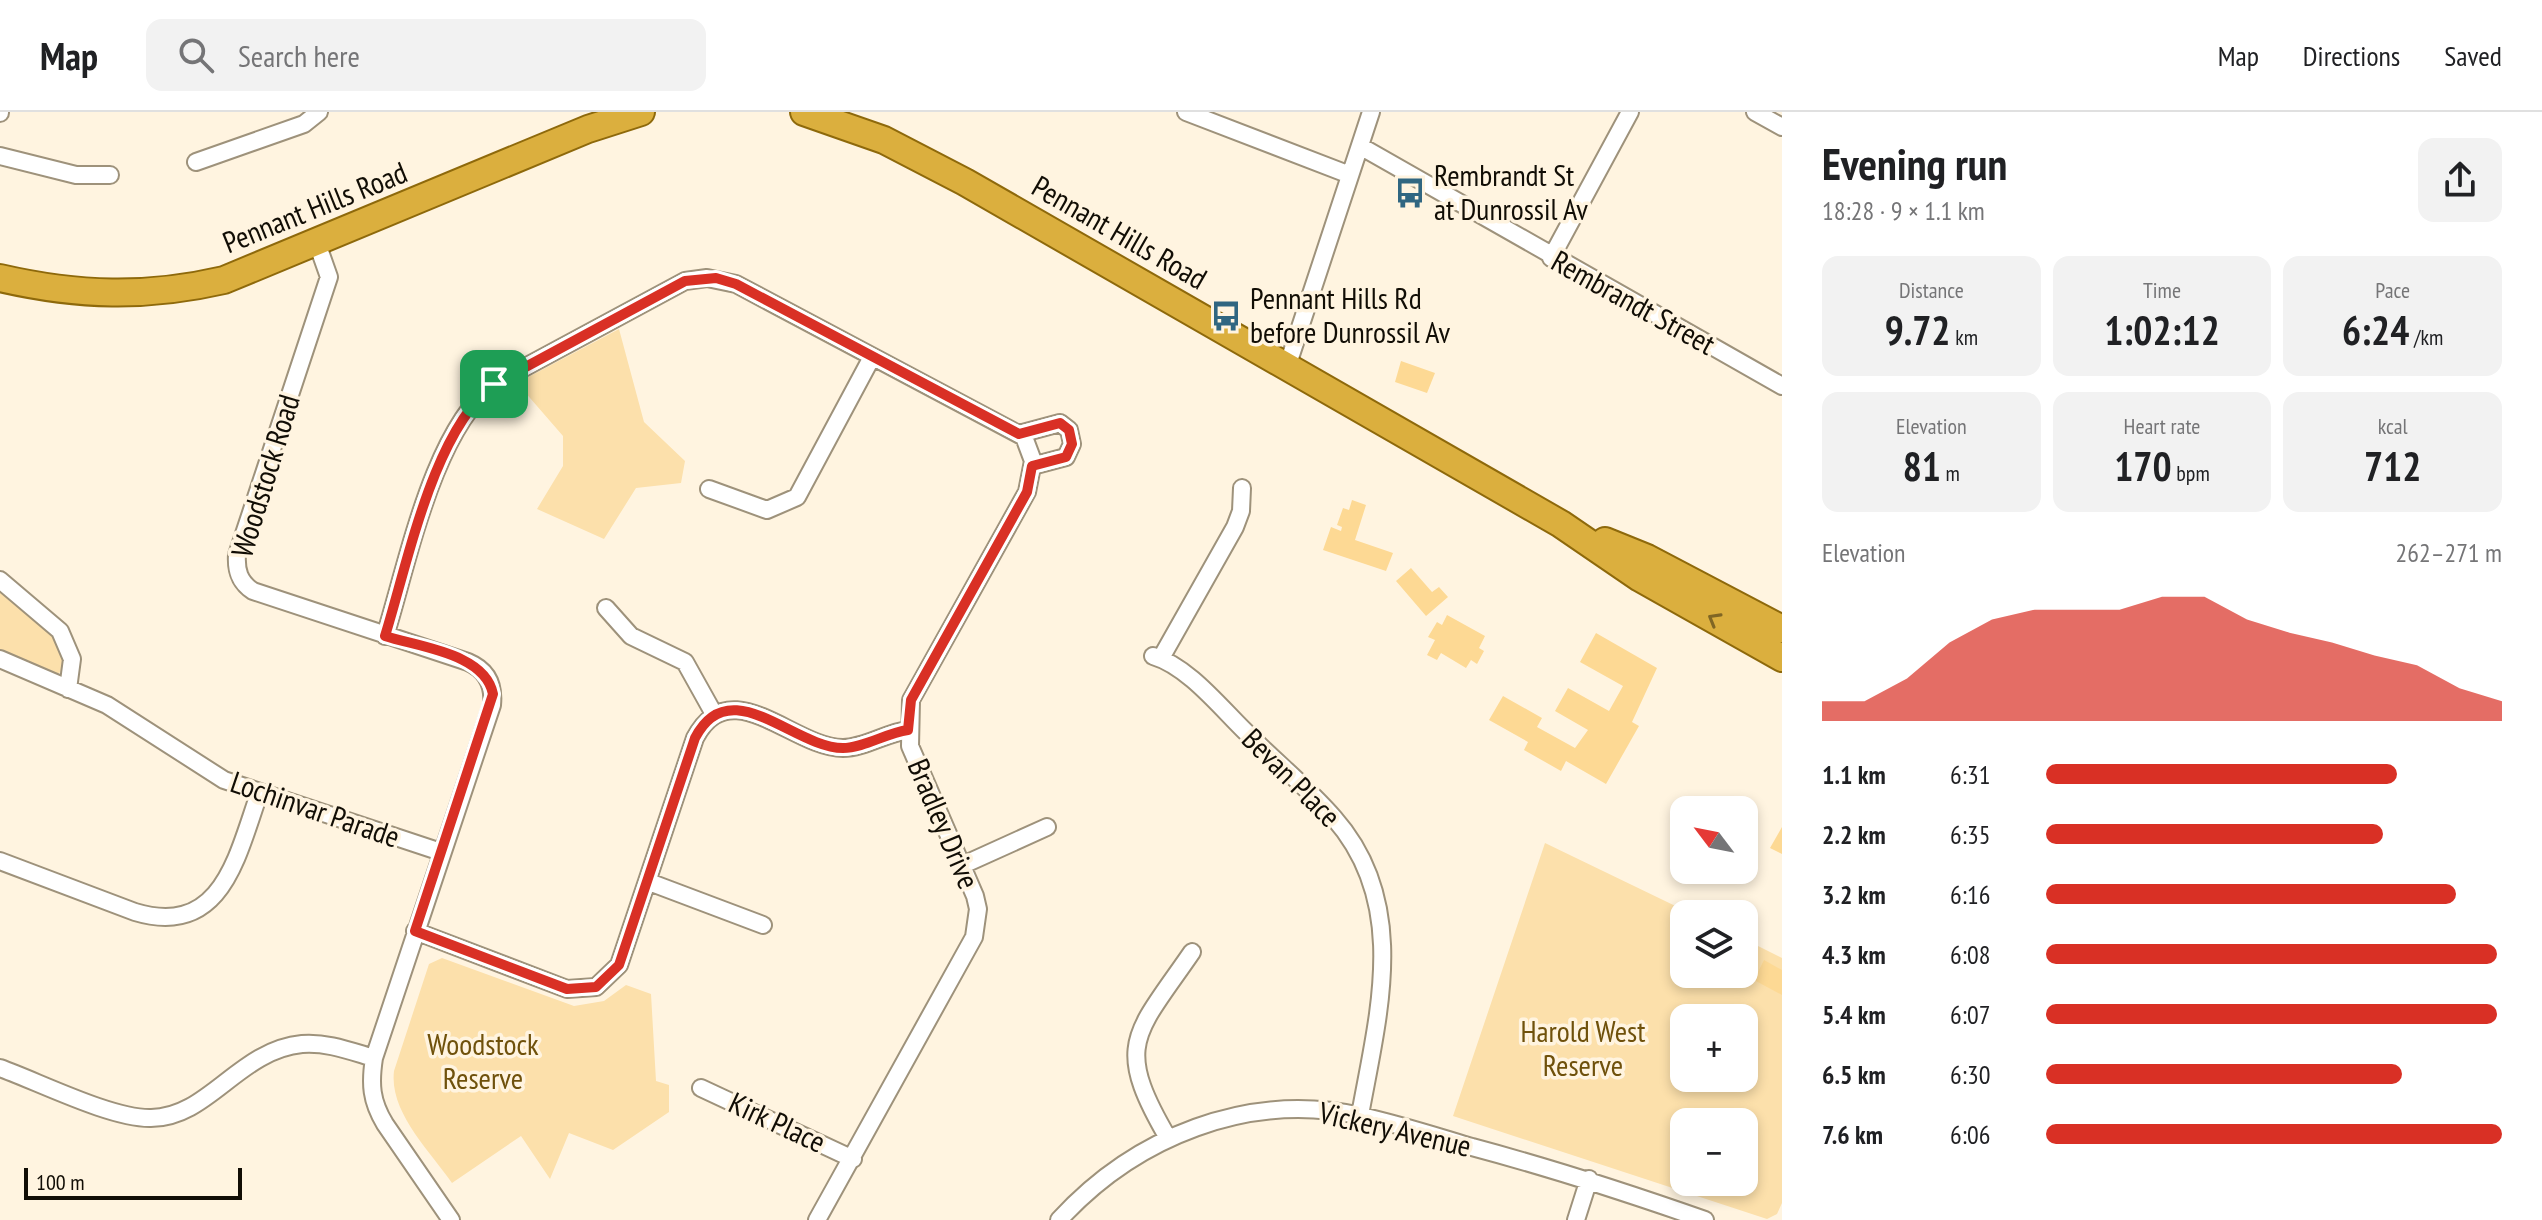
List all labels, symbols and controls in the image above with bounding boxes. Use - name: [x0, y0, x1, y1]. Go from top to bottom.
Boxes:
- search box: [146, 19, 706, 91]
- text: Map: [40, 31, 98, 80]
- icon: search: [174, 33, 218, 77]
- text: Search here: [238, 36, 360, 75]
- text: Map: [2218, 37, 2259, 74]
- text: Directions: [2303, 37, 2400, 74]
- text: Saved: [2444, 37, 2502, 74]
- text: Evening run: [1822, 135, 2007, 192]
- button: share: [2418, 138, 2502, 222]
- street label: Pennant Hills Road: [217, 152, 412, 261]
- place label: Rembrandt St at Dunrossil Av: [1434, 155, 1588, 228]
- street label: Pennant Hills Road: [1025, 166, 1214, 297]
- bus stop icon: Rembrandt St at Dunrossil Av: [1393, 176, 1427, 210]
- text: 18:28 · 9 × 1.1 km: [1822, 194, 1985, 227]
- street label: Rembrandt Street: [1545, 241, 1723, 363]
- text: Distance: [1899, 276, 1964, 304]
- text: Time: [2143, 276, 2181, 304]
- text: Pace: [2375, 276, 2410, 304]
- place label: Pennant Hills Rd before Dunrossil Av: [1250, 278, 1451, 351]
- bus stop icon: Pennant Hills Rd before Dunrossil Av: [1209, 299, 1243, 333]
- text: 9.72: [1885, 304, 1950, 356]
- text: 1:02:12: [2104, 304, 2220, 356]
- text: 6:24: [2342, 304, 2409, 356]
- text: km: [1950, 323, 1978, 351]
- text: /km: [2409, 323, 2443, 351]
- pin: [460, 350, 528, 418]
- icon: arrive: [472, 362, 516, 406]
- street label: Woodstock Road: [221, 389, 308, 562]
- text: Elevation: [1896, 412, 1967, 440]
- text: Heart rate: [2124, 412, 2200, 440]
- text: kcal: [2378, 412, 2408, 440]
- text: 81: [1903, 440, 1941, 492]
- text: 170: [2114, 440, 2172, 492]
- text: 712: [2364, 440, 2421, 492]
- text: m: [1941, 459, 1960, 487]
- text: bpm: [2172, 459, 2210, 487]
- text: Elevation: [1822, 536, 1905, 569]
- text: 262–271 m: [2396, 536, 2502, 569]
- one-way arrow: [1708, 614, 1722, 629]
- street label: Bevan Place: [1234, 719, 1350, 835]
- street label: Bradley Drive: [900, 753, 989, 894]
- text: 1.1 km: [1822, 758, 1886, 791]
- text: 6:31: [1950, 758, 1990, 791]
- street label: Lochinvar Parade: [226, 761, 405, 856]
- north arrow: [1670, 796, 1758, 884]
- map controls: [1670, 796, 1758, 1196]
- text: 2.2 km: [1822, 818, 1886, 851]
- text: 6:35: [1950, 818, 1990, 851]
- text: 3.2 km: [1822, 878, 1886, 911]
- text: 6:16: [1950, 878, 1990, 911]
- button: layers: [1670, 900, 1758, 988]
- text: 4.3 km: [1822, 938, 1886, 971]
- text: 6:08: [1950, 938, 1990, 971]
- text: 5.4 km: [1822, 998, 1886, 1031]
- text: 6:07: [1950, 998, 1990, 1031]
- button: +: [1670, 1004, 1758, 1092]
- park label: Harold West Reserve: [1521, 1011, 1646, 1084]
- park label: Woodstock Reserve: [427, 1024, 539, 1097]
- text: 6.5 km: [1822, 1058, 1886, 1091]
- text: 6:30: [1950, 1058, 1990, 1091]
- street label: Kirk Place: [723, 1082, 832, 1161]
- street label: Vickery Avenue: [1315, 1092, 1475, 1165]
- button: −: [1670, 1108, 1758, 1196]
- text: 7.6 km: [1822, 1118, 1883, 1151]
- text: 6:06: [1950, 1118, 1990, 1151]
- scale bar: [24, 1164, 242, 1200]
- text: 100 m: [36, 1168, 85, 1196]

